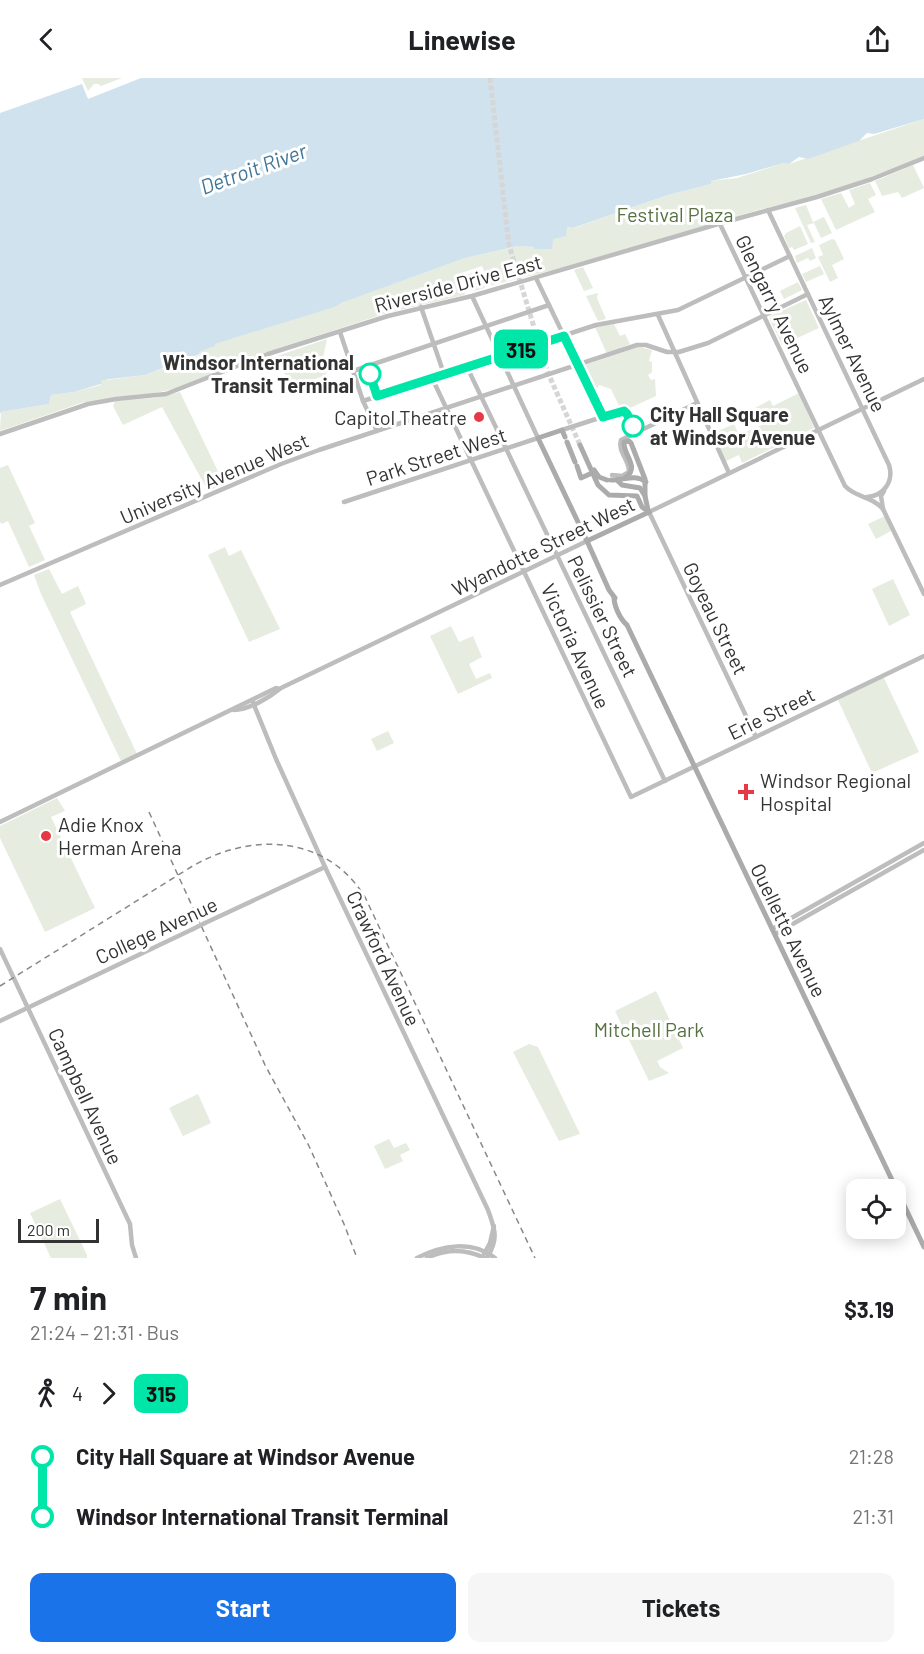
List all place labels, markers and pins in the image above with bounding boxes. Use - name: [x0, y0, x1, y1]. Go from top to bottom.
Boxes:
- place label: Windsor International Transit Terminal: [163, 350, 354, 397]
- marker: Windsor International Transit Terminal: [359, 363, 381, 385]
- place label: City Hall Square at Windsor Avenue: [650, 402, 815, 449]
- place label: Capitol Theatre: [334, 405, 467, 429]
- marker: Capitol Theatre: [472, 410, 486, 424]
- marker: City Hall Square at Windsor Avenue: [622, 415, 644, 437]
- place label: Windsor Regional Hospital: [760, 768, 911, 815]
- marker: Windsor Regional Hospital: [737, 783, 755, 801]
- place label: Adie Knox Herman Arena: [58, 812, 182, 859]
- marker: Adie Knox Herman Arena: [39, 829, 53, 843]

